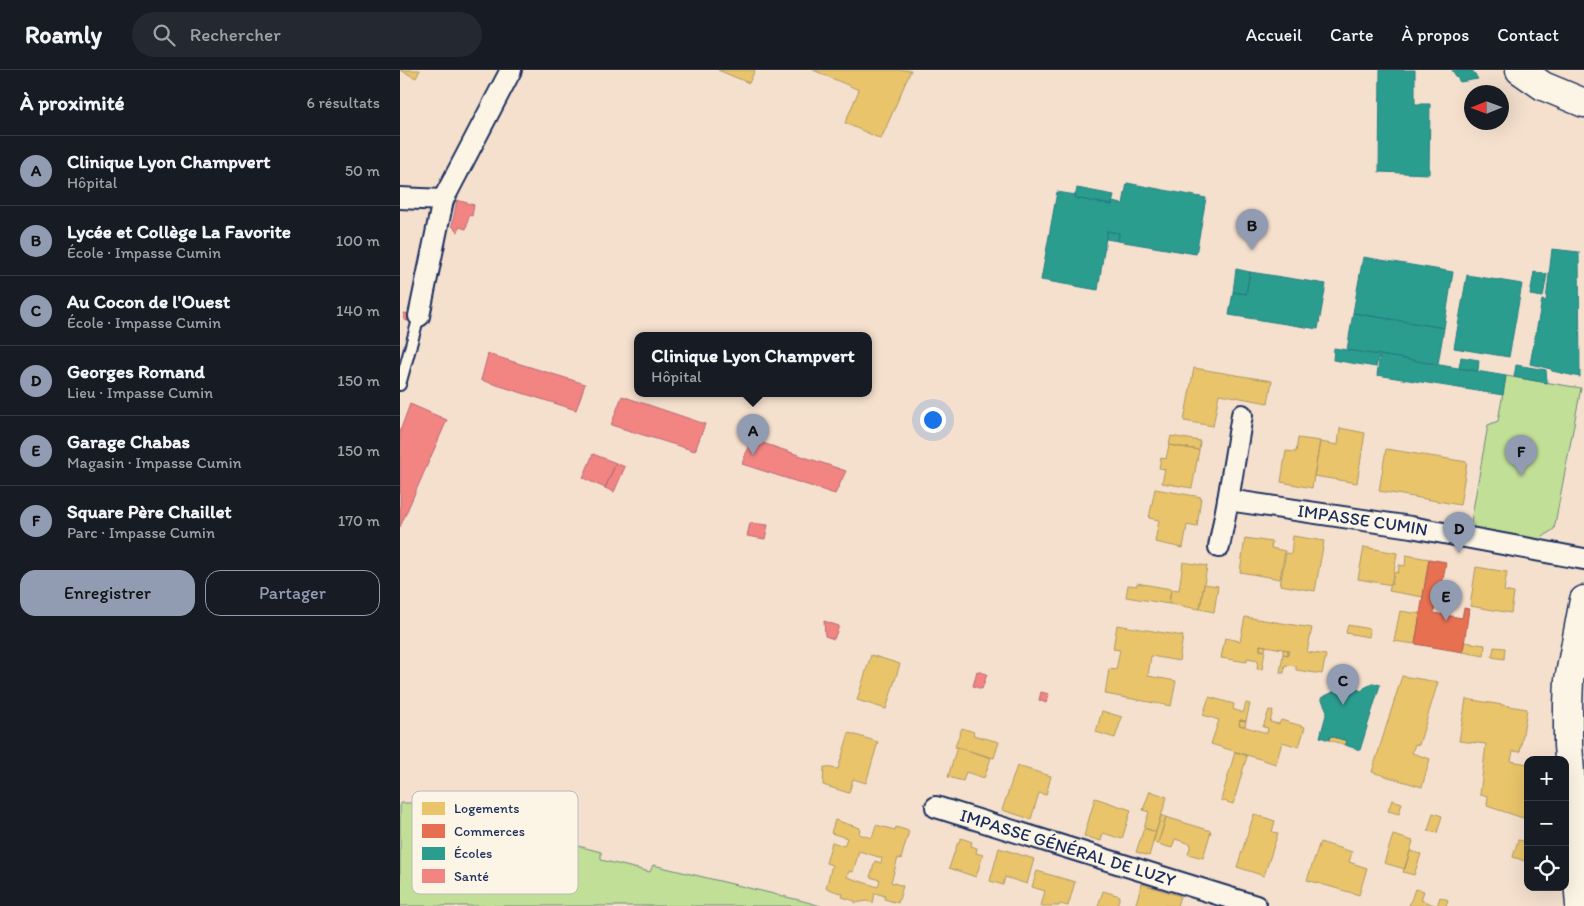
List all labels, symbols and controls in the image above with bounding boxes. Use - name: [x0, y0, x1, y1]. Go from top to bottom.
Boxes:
- search box: [132, 12, 482, 57]
- text: Roamly: [25, 20, 102, 49]
- icon: search: [150, 21, 178, 49]
- text: Rechercher: [190, 23, 281, 46]
- text: Accueil: [1246, 24, 1302, 46]
- text: Carte: [1330, 24, 1373, 46]
- text: À propos: [1401, 24, 1469, 46]
- text: Contact: [1497, 24, 1559, 46]
- north arrow: [1464, 85, 1509, 130]
- text: À proximité: [20, 90, 125, 115]
- text: 6 résultats: [306, 93, 380, 112]
- text: Clinique Lyon Champvert: [67, 150, 270, 173]
- text: A: [31, 161, 41, 180]
- text: 50 m: [345, 161, 380, 180]
- text: Hôpital: [67, 173, 117, 192]
- pin: B: [1236, 209, 1268, 250]
- text: Lycée et Collège La Favorite: [67, 220, 291, 243]
- text: B: [31, 231, 41, 250]
- text: 100 m: [336, 231, 380, 250]
- text: École · Impasse Cumin: [67, 243, 221, 262]
- text: Au Cocon de l'Ouest: [67, 290, 230, 313]
- text: C: [31, 301, 41, 320]
- text: 140 m: [336, 301, 380, 320]
- text: École · Impasse Cumin: [67, 313, 221, 332]
- popup: [634, 332, 872, 397]
- text: Clinique Lyon Champvert: [651, 344, 855, 367]
- text: Georges Romand: [67, 360, 205, 383]
- text: Hôpital: [651, 367, 702, 386]
- text: D: [31, 371, 41, 390]
- text: 150 m: [337, 371, 380, 390]
- text: Lieu · Impasse Cumin: [67, 383, 213, 402]
- your location: [920, 407, 946, 433]
- pin: A: [737, 414, 769, 455]
- text: Garage Chabas: [67, 430, 190, 453]
- pin: F: [1505, 435, 1537, 476]
- text: E: [32, 441, 40, 460]
- text: 150 m: [337, 441, 380, 460]
- text: Magasin · Impasse Cumin: [67, 453, 242, 472]
- street label: IMPASSE CUMIN: [1296, 499, 1429, 541]
- text: Square Père Chaillet: [67, 500, 232, 523]
- text: F: [32, 511, 40, 530]
- text: 170 m: [338, 511, 380, 530]
- pin: D: [1443, 512, 1475, 553]
- text: Parc · Impasse Cumin: [67, 523, 215, 542]
- button: Enregistrer: [20, 570, 195, 616]
- button: Partager: [205, 570, 380, 616]
- pin: E: [1430, 580, 1462, 621]
- pin: C: [1327, 664, 1359, 705]
- map controls: [1524, 756, 1569, 891]
- button: +: [1524, 756, 1569, 801]
- legend: [412, 791, 578, 894]
- text: Logements: [454, 800, 520, 817]
- button: −: [1524, 801, 1569, 846]
- street label: IMPASSE GÉNÉRAL DE LUZY: [957, 804, 1179, 892]
- text: Commerces: [454, 823, 525, 840]
- text: Écoles: [454, 845, 492, 862]
- button: locate: [1524, 846, 1569, 891]
- text: Santé: [454, 868, 489, 885]

